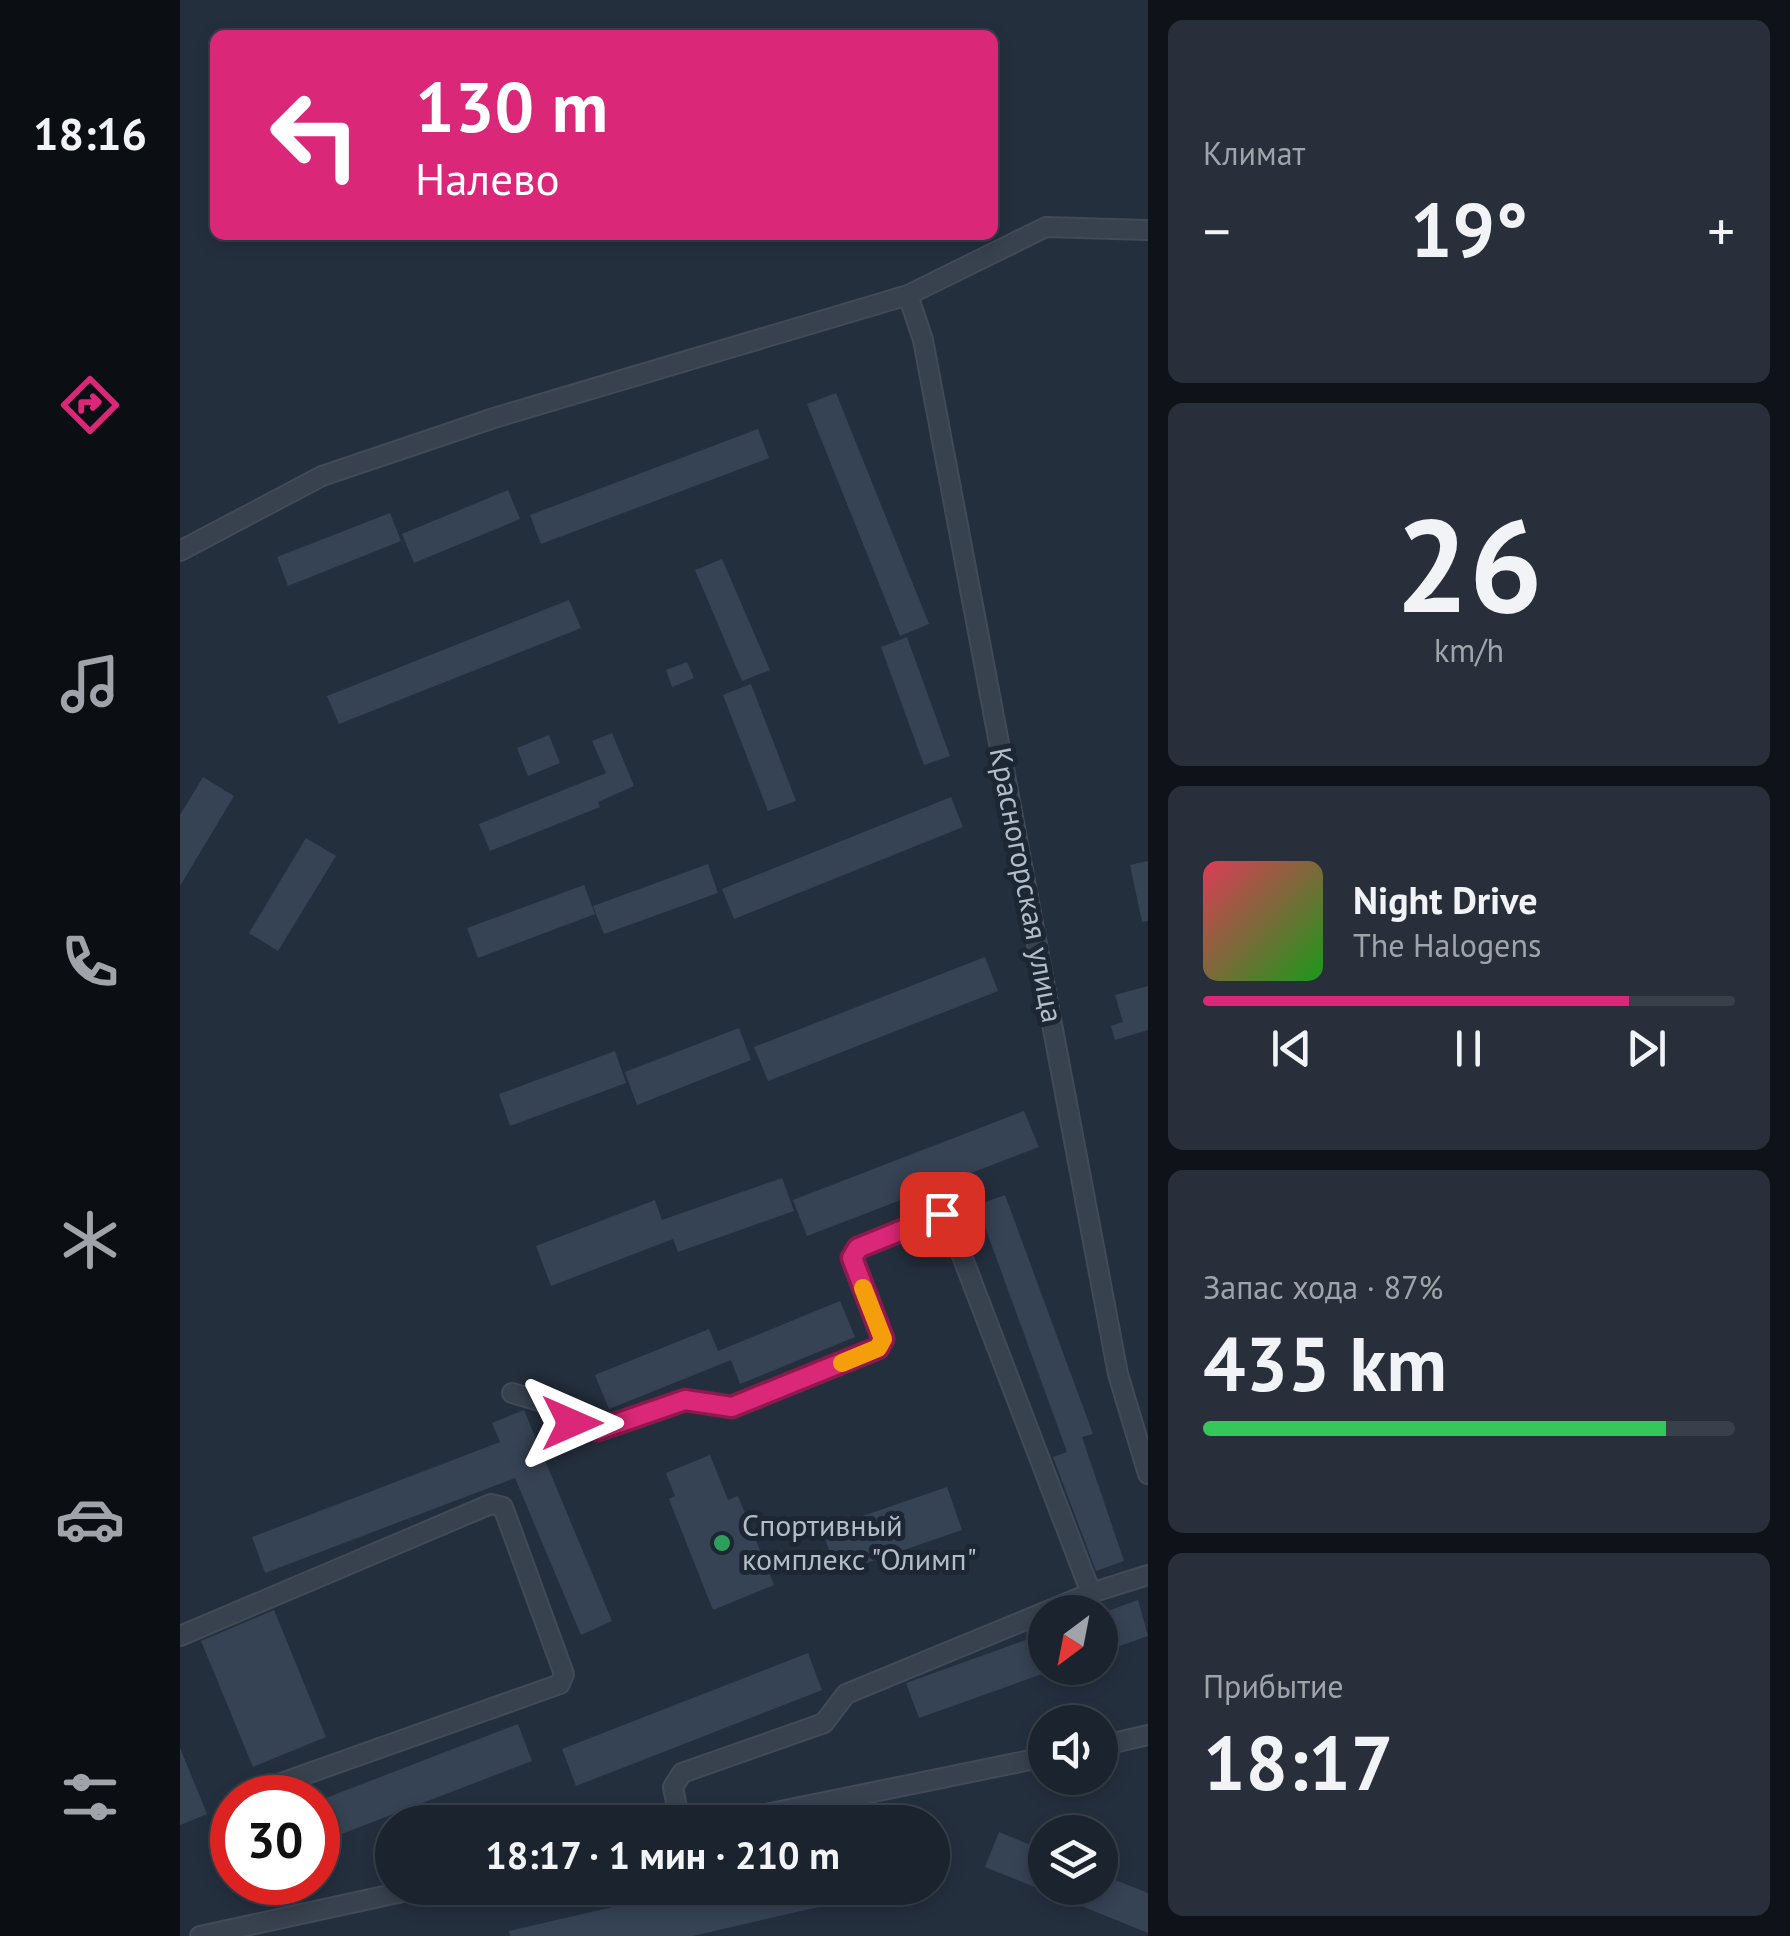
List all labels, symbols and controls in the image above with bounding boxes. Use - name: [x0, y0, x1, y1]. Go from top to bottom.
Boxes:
- text: 130 m: [415, 61, 608, 151]
- icon: left: [250, 70, 380, 200]
- text: 18:16: [33, 104, 147, 162]
- text: Климат: [1203, 132, 1305, 174]
- text: Налево: [415, 149, 560, 207]
- text: 19°: [1410, 181, 1528, 278]
- text: −: [1203, 195, 1231, 266]
- text: +: [1707, 195, 1735, 266]
- icon: directions: [55, 370, 125, 440]
- text: 26: [1395, 480, 1543, 648]
- text: km/h: [1434, 629, 1504, 671]
- icon: music: [55, 649, 125, 719]
- street label: Красногорская улица: [982, 744, 1073, 1026]
- text: Night Drive: [1353, 875, 1537, 924]
- text: The Halogens: [1353, 924, 1541, 966]
- icon: phone: [55, 927, 125, 997]
- icon: previous: [1264, 1021, 1319, 1076]
- icon: pause: [1441, 1021, 1496, 1076]
- icon: next: [1619, 1021, 1674, 1076]
- pin: [900, 1172, 985, 1257]
- icon: arrive: [915, 1187, 970, 1242]
- icon: climate: [55, 1205, 125, 1275]
- text: Запас хода · 87%: [1203, 1266, 1443, 1308]
- text: 435 km: [1203, 1315, 1447, 1412]
- position arrow: [520, 1371, 624, 1475]
- icon: car: [55, 1484, 125, 1554]
- place label: Спортивный комплекс "Олимп": [742, 1505, 977, 1578]
- marker: Спортивный комплекс "Олимп": [711, 1532, 733, 1554]
- north arrow: [1028, 1595, 1118, 1685]
- map controls: [1028, 1595, 1118, 1905]
- text: Прибытие: [1203, 1665, 1344, 1707]
- button: sound: [1028, 1705, 1118, 1795]
- text: 18:17: [1203, 1714, 1393, 1811]
- icon: filters: [55, 1762, 125, 1832]
- speed limit sign: 30: [210, 1775, 340, 1905]
- button: layers: [1028, 1815, 1118, 1905]
- text: 18:17 · 1 мин · 210 m: [485, 1830, 840, 1879]

